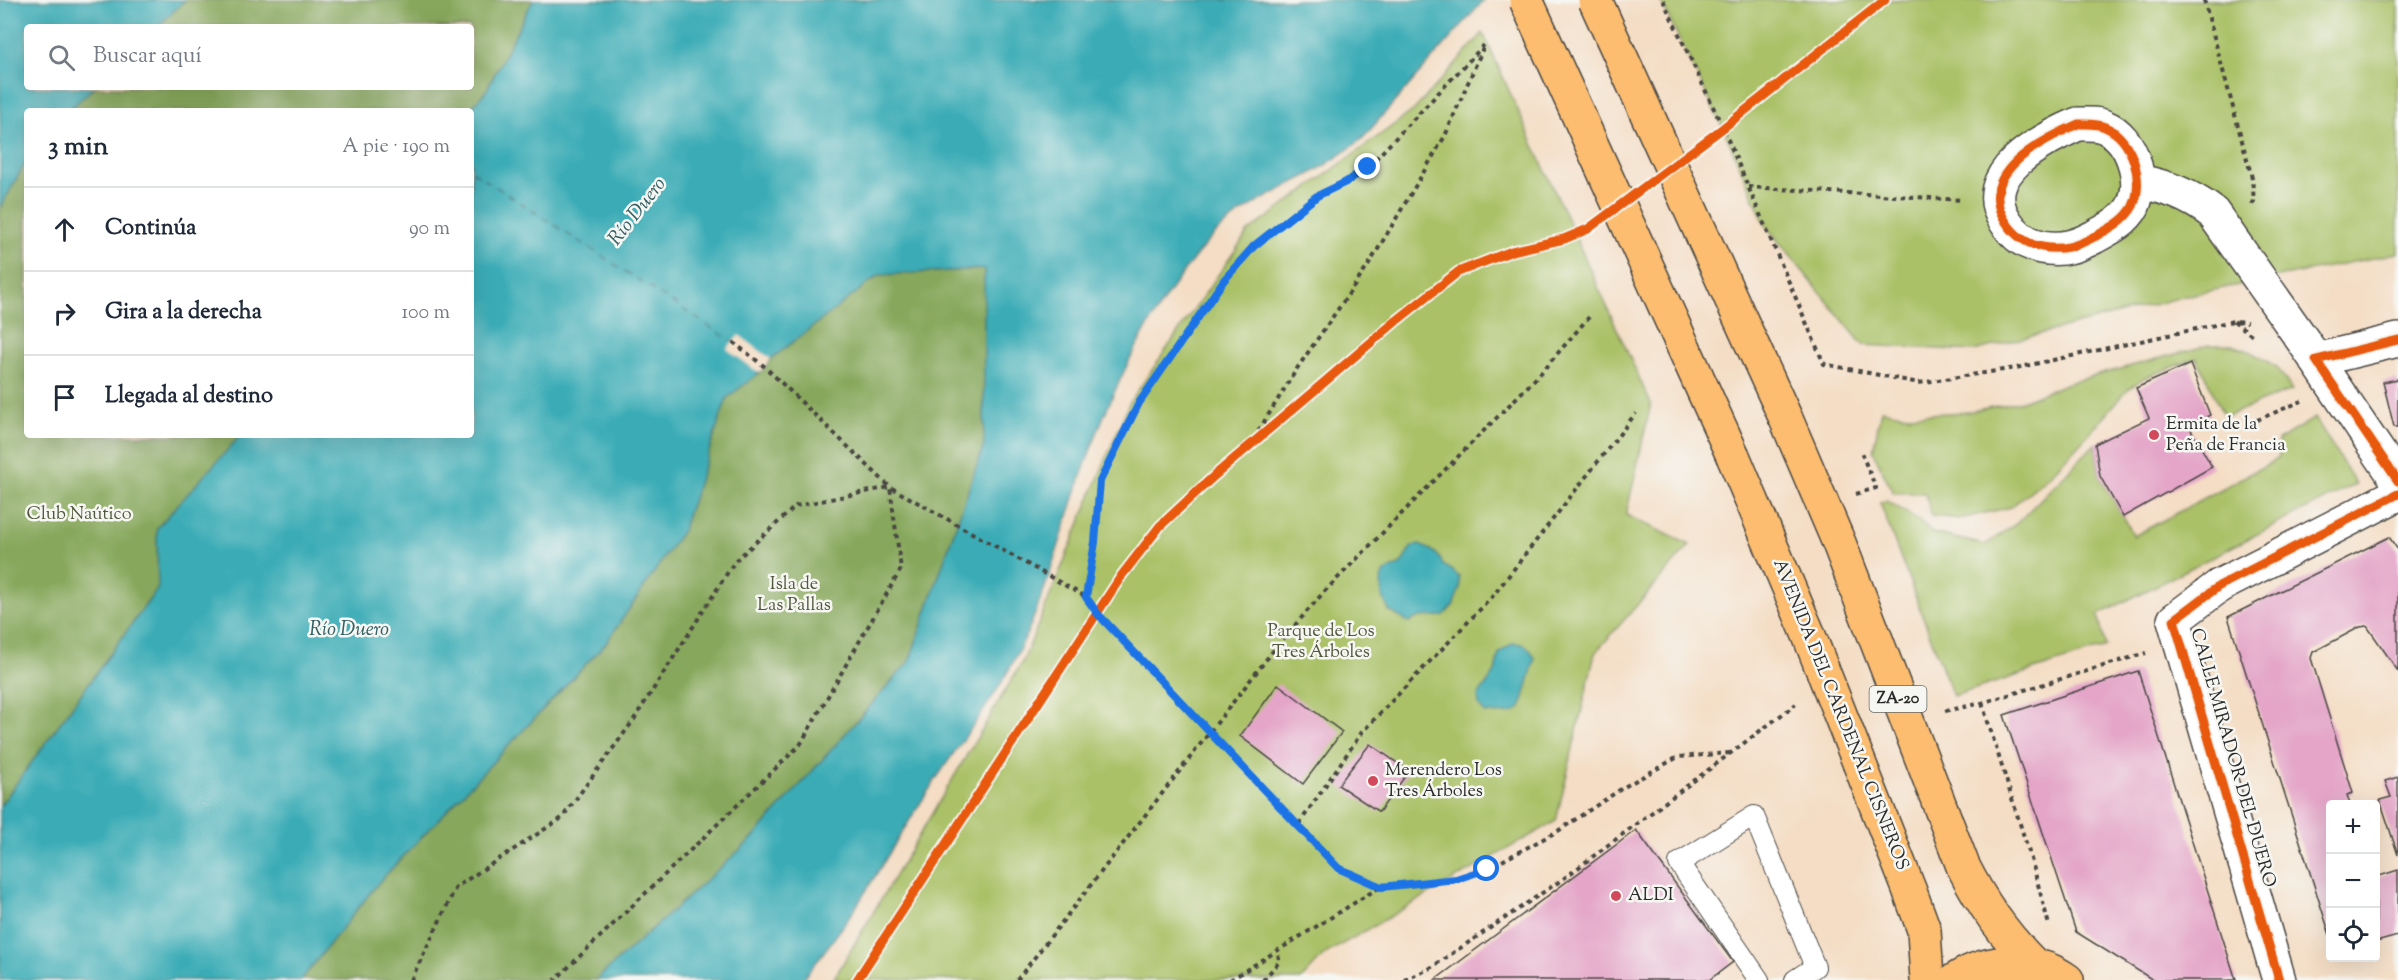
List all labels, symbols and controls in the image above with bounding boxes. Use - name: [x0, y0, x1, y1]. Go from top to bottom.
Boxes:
- search box: [24, 24, 474, 90]
- icon: search: [45, 41, 78, 74]
- text: Buscar aquí: [93, 41, 202, 73]
- text: 3 min: [48, 129, 108, 166]
- text: A pie · 190 m: [342, 133, 450, 162]
- route end: [1354, 153, 1380, 179]
- water label: Río Duero: [602, 172, 674, 252]
- icon: ahead: [48, 213, 81, 246]
- text: Continúa: [105, 213, 196, 245]
- text: 90 m: [409, 215, 450, 244]
- icon: right: [48, 297, 81, 330]
- text: Gira a la derecha: [105, 297, 262, 329]
- text: 100 m: [401, 299, 450, 328]
- icon: arrive: [48, 381, 81, 414]
- text: Llegada al destino: [105, 381, 273, 413]
- place label: Ermita de la Peña de Francia: [2166, 412, 2286, 459]
- marker: Ermita de la Peña de Francia: [2147, 428, 2161, 442]
- park label: Club Naútico: [26, 502, 132, 528]
- street label: AVENIDA DEL CARDENAL CISNEROS: [1765, 555, 1915, 875]
- park label: Isla de Las Pallas: [757, 572, 831, 619]
- water label: Río Duero: [309, 616, 389, 645]
- park label: Parque de Los Tres Árboles: [1267, 619, 1375, 666]
- street label: CALLE MIRADOR DEL DUERO: [2182, 625, 2282, 891]
- road number: ZA-20: [1870, 686, 1926, 712]
- place label: Merendero Los Tres Árboles: [1385, 758, 1502, 805]
- marker: Merendero Los Tres Árboles: [1366, 774, 1380, 788]
- map controls: [2326, 800, 2380, 962]
- button: +: [2326, 800, 2380, 854]
- button: −: [2326, 854, 2380, 908]
- route start: [1473, 855, 1499, 881]
- place label: ALDI: [1628, 883, 1674, 909]
- marker: ALDI: [1609, 889, 1623, 903]
- button: locate: [2326, 908, 2380, 962]

